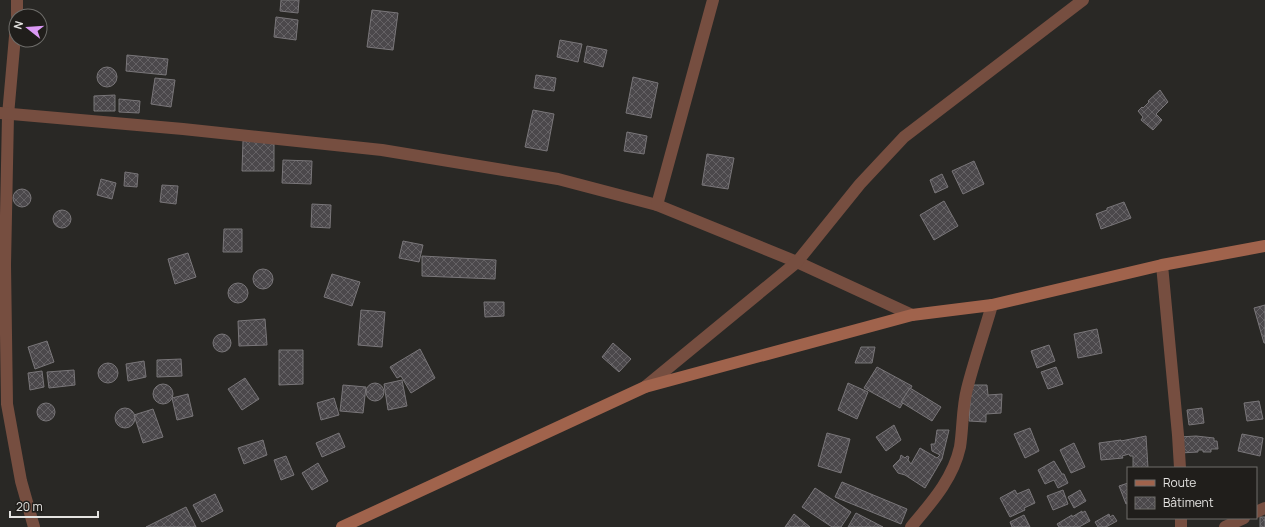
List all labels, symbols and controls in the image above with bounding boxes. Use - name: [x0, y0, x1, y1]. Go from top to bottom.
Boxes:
- north arrow: [8, 8, 48, 48]
- text: N: [10, 19, 26, 31]
- legend: [1127, 467, 1257, 519]
- text: Route: [1163, 474, 1196, 491]
- scale bar: [10, 493, 98, 519]
- text: Bâtiment: [1163, 494, 1214, 511]
- text: 20 m: [16, 498, 43, 515]

